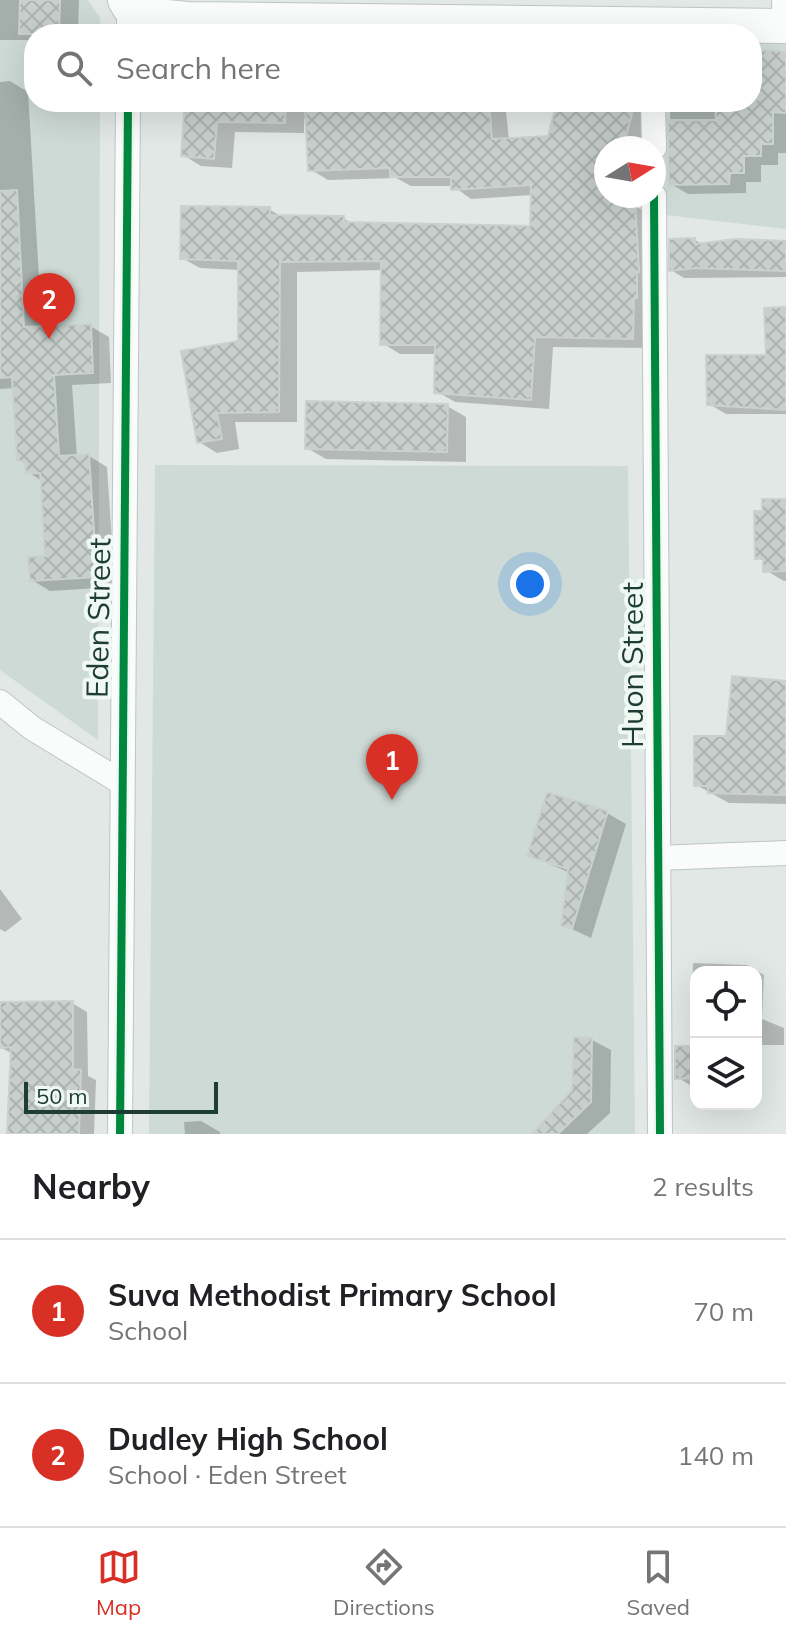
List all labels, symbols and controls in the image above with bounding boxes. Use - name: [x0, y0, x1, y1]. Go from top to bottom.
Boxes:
- search box: [24, 24, 762, 112]
- icon: search: [52, 46, 96, 90]
- text: Search here: [116, 49, 281, 87]
- north arrow: [594, 136, 666, 208]
- pin: 2: [23, 273, 75, 339]
- street label: Eden Street: [78, 538, 118, 698]
- your location: [510, 564, 550, 604]
- street label: Huon Street: [613, 582, 651, 748]
- pin: 1: [366, 734, 418, 800]
- map controls: [690, 966, 762, 1110]
- button: locate: [690, 966, 762, 1038]
- button: layers: [690, 1038, 762, 1110]
- scale bar: [24, 1078, 218, 1114]
- text: 50 m: [36, 1082, 87, 1110]
- text: Nearby: [32, 1165, 150, 1208]
- text: 2 results: [652, 1170, 754, 1203]
- text: Suva Methodist Primary School: [108, 1276, 557, 1314]
- text: 1: [50, 1295, 66, 1328]
- text: 70 m: [693, 1295, 754, 1328]
- text: School: [108, 1314, 188, 1347]
- text: Dudley High School: [108, 1420, 388, 1458]
- text: 2: [50, 1439, 66, 1472]
- text: 140 m: [678, 1439, 754, 1472]
- text: School · Eden Street: [108, 1458, 347, 1491]
- tab: Map: [96, 1545, 141, 1621]
- tab: Directions: [333, 1545, 435, 1621]
- tab: Saved: [627, 1545, 690, 1621]

